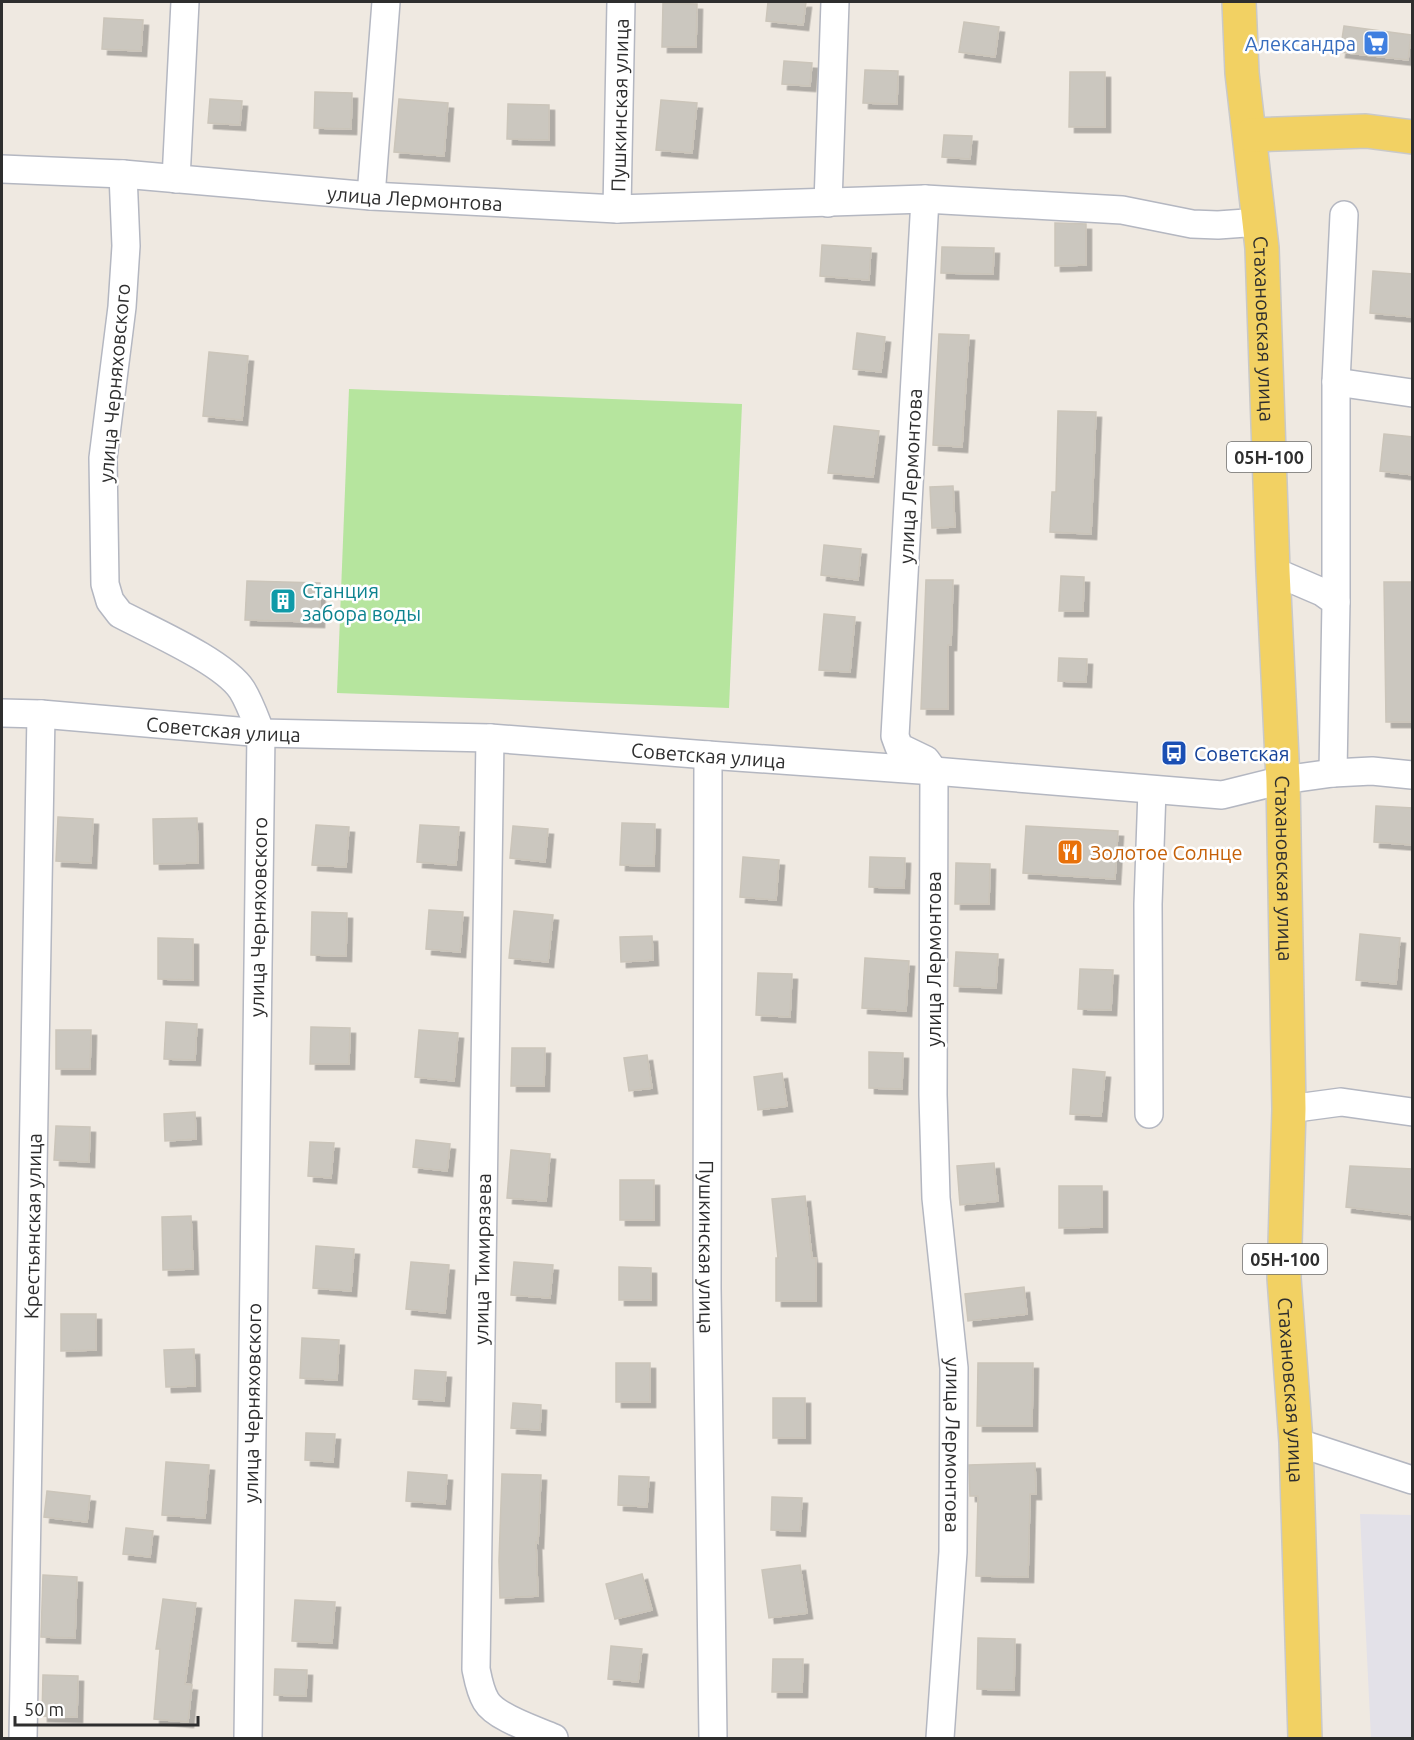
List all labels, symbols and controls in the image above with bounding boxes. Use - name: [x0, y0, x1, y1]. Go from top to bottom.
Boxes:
- street label: Пушкинская улица: [606, 18, 632, 192]
- supermarket icon: Александра: [1361, 28, 1391, 58]
- place label: Александра: [1245, 32, 1356, 55]
- street label: улица Лермонтова: [326, 181, 503, 214]
- street label: Стахановская улица: [1249, 235, 1279, 422]
- street label: улица Черняховского: [94, 282, 134, 484]
- street label: улица Лермонтова: [894, 388, 926, 564]
- road number: 05Н-100: [1227, 442, 1311, 472]
- place label: Станция забора воды: [302, 579, 421, 625]
- building icon: Станция забора воды: [268, 586, 298, 616]
- street label: Советская улица: [145, 712, 301, 745]
- street label: Советская улица: [630, 738, 787, 772]
- bus stop icon: Советская: [1159, 738, 1189, 768]
- place label: Советская: [1194, 742, 1290, 765]
- street label: Стахановская улица: [1271, 775, 1298, 961]
- street label: улица Черняховского: [245, 817, 271, 1017]
- restaurant icon: Золотое Солнце: [1055, 837, 1085, 867]
- place label: Золотое Солнце: [1090, 841, 1243, 864]
- street label: улица Лермонтова: [922, 871, 945, 1047]
- street label: Крестьянская улица: [19, 1133, 45, 1319]
- street label: Пушкинская улица: [695, 1160, 719, 1334]
- street label: улица Тимирязева: [469, 1173, 495, 1345]
- road number: 05Н-100: [1243, 1244, 1327, 1274]
- street label: Стахановская улица: [1274, 1296, 1309, 1483]
- street label: улица Черняховского: [239, 1303, 265, 1503]
- street label: улица Лермонтова: [941, 1356, 966, 1533]
- scale bar: [15, 1689, 198, 1727]
- text: 50 m: [24, 1699, 64, 1719]

